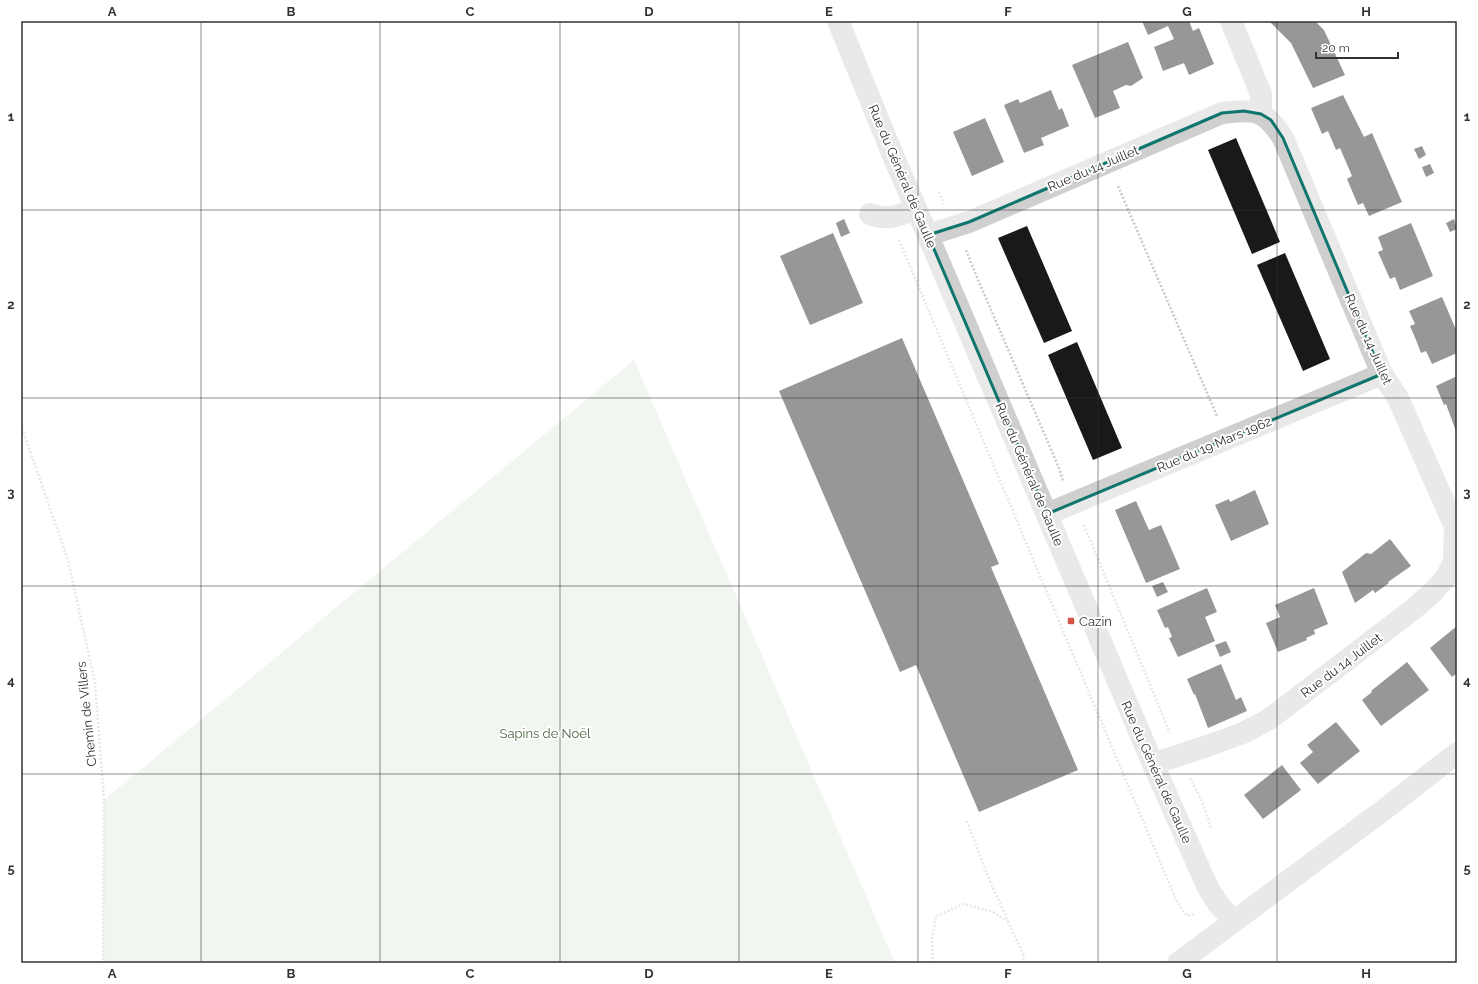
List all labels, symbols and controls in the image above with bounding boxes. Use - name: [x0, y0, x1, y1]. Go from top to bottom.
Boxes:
- text: A: [108, 4, 117, 19]
- text: B: [287, 4, 296, 19]
- text: C: [466, 4, 475, 19]
- text: D: [644, 4, 654, 19]
- text: E: [825, 4, 833, 19]
- text: F: [1004, 4, 1012, 19]
- text: G: [1182, 4, 1192, 19]
- text: H: [1361, 4, 1371, 19]
- scale bar: [1316, 34, 1398, 60]
- text: 20 m: [1322, 41, 1350, 55]
- street label: Rue du Général de Gaulle: [865, 102, 940, 250]
- text: 1: [8, 109, 15, 124]
- text: 1: [1464, 109, 1471, 124]
- street label: Rue du 14 Juillet: [1045, 142, 1142, 194]
- street label: Rue du 14 Juillet: [1342, 292, 1395, 387]
- text: 2: [7, 297, 15, 312]
- text: 2: [1463, 297, 1471, 312]
- street label: Rue du Général de Gaulle: [992, 400, 1067, 548]
- street label: Rue du 19 Mars 1962: [1155, 413, 1274, 475]
- text: 3: [7, 485, 15, 500]
- text: 3: [1463, 485, 1471, 500]
- place label: Cazin: [1079, 614, 1112, 629]
- marker: Cazin: [1066, 616, 1076, 626]
- street label: Rue du 14 Juillet: [1298, 630, 1385, 701]
- street label: Chemin de Villers: [74, 661, 99, 767]
- text: 4: [7, 673, 15, 688]
- text: 4: [1463, 673, 1471, 688]
- street label: Rue du Général de Gaulle: [1118, 699, 1195, 846]
- park label: Sapins de Noël: [500, 726, 591, 741]
- text: 5: [7, 861, 15, 876]
- text: 5: [1463, 861, 1471, 876]
- text: A: [108, 966, 117, 981]
- text: B: [287, 966, 296, 981]
- text: C: [466, 966, 475, 981]
- text: D: [644, 966, 654, 981]
- text: E: [825, 966, 833, 981]
- text: F: [1004, 966, 1012, 981]
- text: G: [1182, 966, 1192, 981]
- text: H: [1361, 966, 1371, 981]

